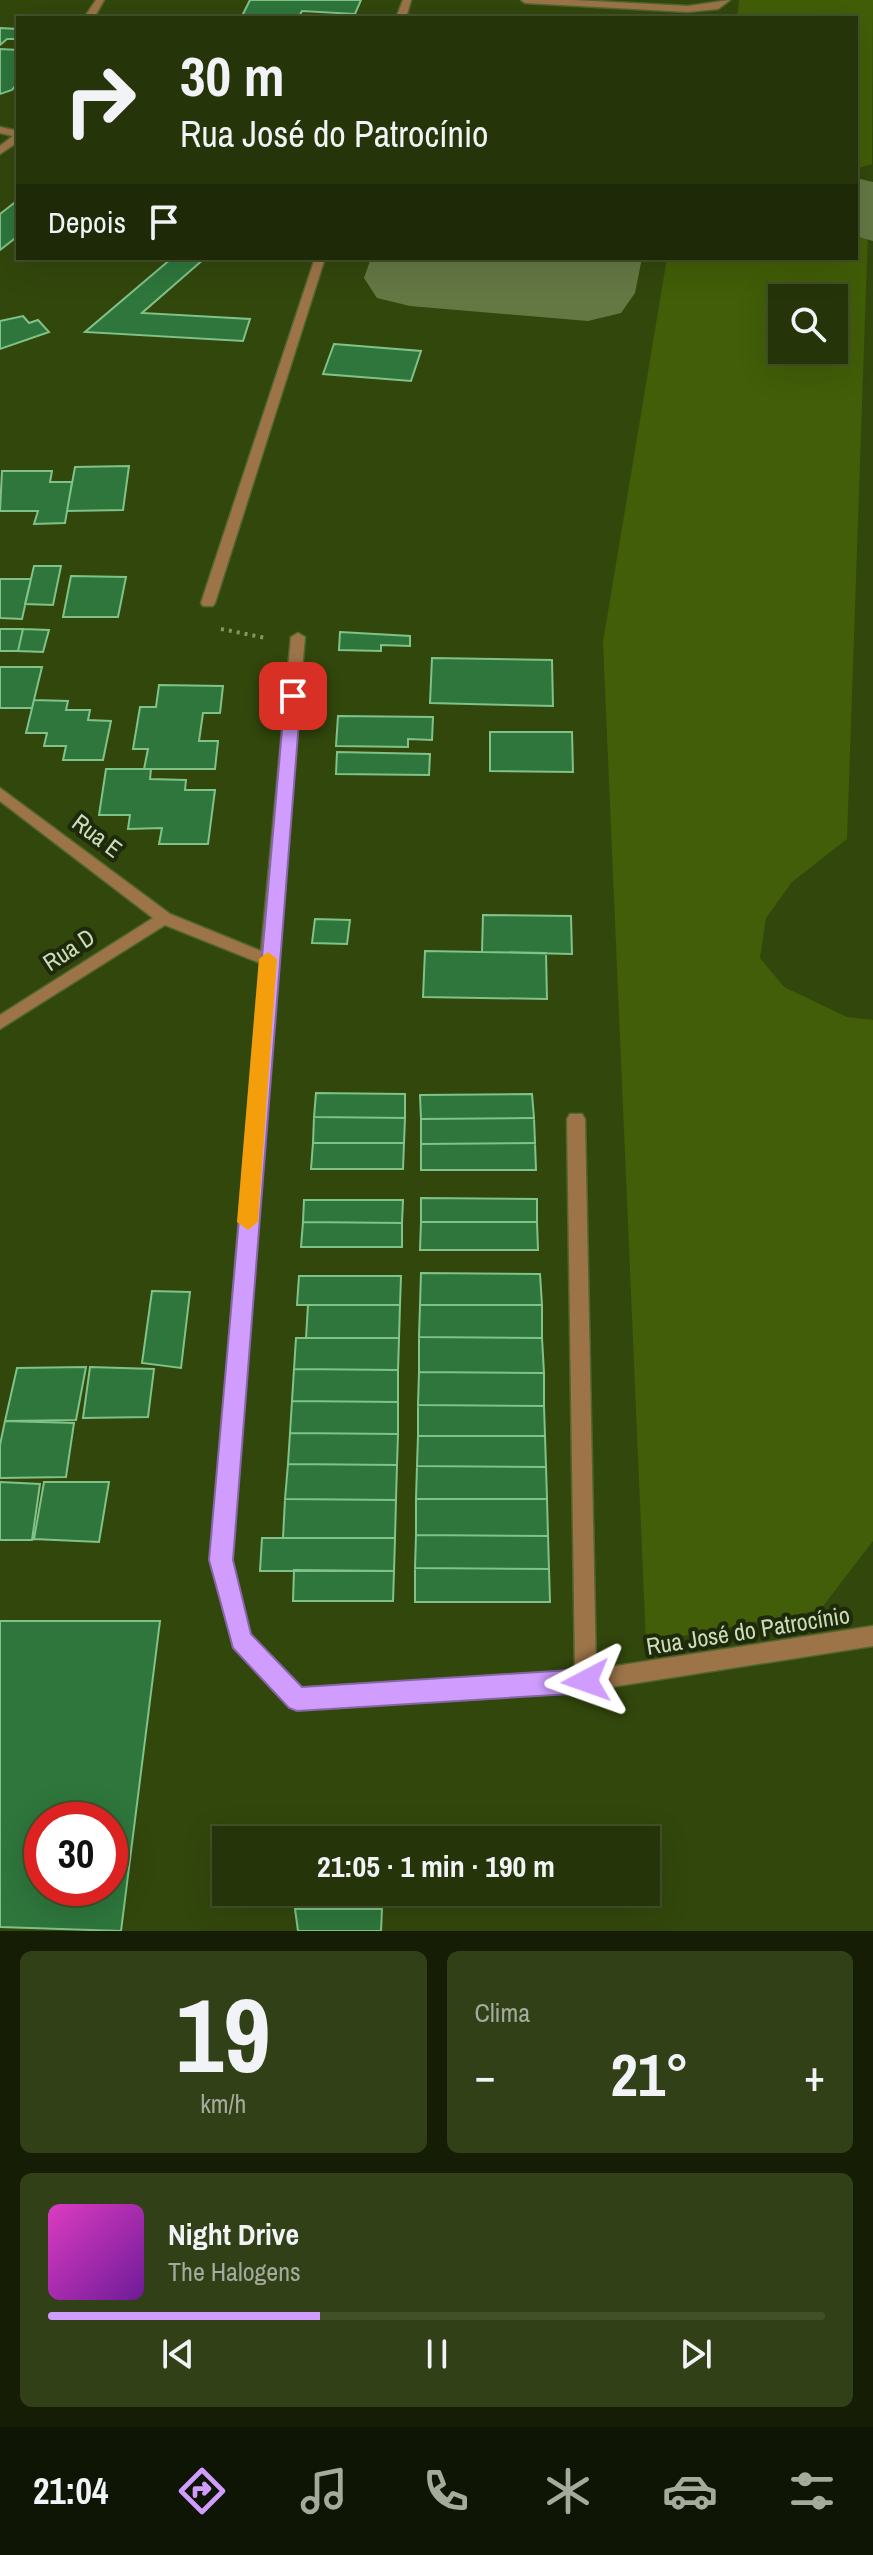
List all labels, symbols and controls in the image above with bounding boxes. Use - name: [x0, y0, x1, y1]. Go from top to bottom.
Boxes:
- text: 30 m: [180, 38, 285, 113]
- icon: right: [48, 48, 152, 152]
- text: Rua José do Patrocínio: [180, 110, 489, 158]
- icon: arrive: [142, 200, 186, 244]
- text: Depois: [48, 202, 126, 242]
- map controls: [768, 284, 848, 364]
- button: search: [768, 284, 848, 364]
- pin: [259, 662, 327, 730]
- icon: arrive: [271, 674, 315, 718]
- street label: Rua E: [66, 806, 129, 864]
- street label: Rua D: [36, 921, 101, 978]
- street label: Rua José do Patrocínio: [644, 1598, 852, 1662]
- position arrow: [544, 1639, 628, 1723]
- speed limit sign: 30: [24, 1802, 128, 1906]
- text: 21:05 · 1 min · 190 m: [317, 1846, 555, 1886]
- text: 19: [176, 1964, 271, 2104]
- text: Clima: [475, 1995, 530, 2030]
- text: 21°: [610, 2034, 689, 2115]
- text: −: [475, 2045, 496, 2105]
- text: +: [804, 2045, 825, 2105]
- text: km/h: [200, 2086, 246, 2121]
- text: Night Drive: [168, 2214, 299, 2254]
- text: The Halogens: [168, 2254, 301, 2289]
- icon: previous: [156, 2332, 200, 2376]
- icon: pause: [415, 2332, 459, 2376]
- icon: next: [674, 2332, 718, 2376]
- icon: directions: [174, 2463, 230, 2519]
- icon: music: [296, 2463, 352, 2519]
- icon: phone: [418, 2463, 474, 2519]
- icon: climate: [540, 2463, 596, 2519]
- icon: car: [662, 2463, 718, 2519]
- icon: filters: [784, 2463, 840, 2519]
- text: 21:04: [33, 2467, 108, 2515]

